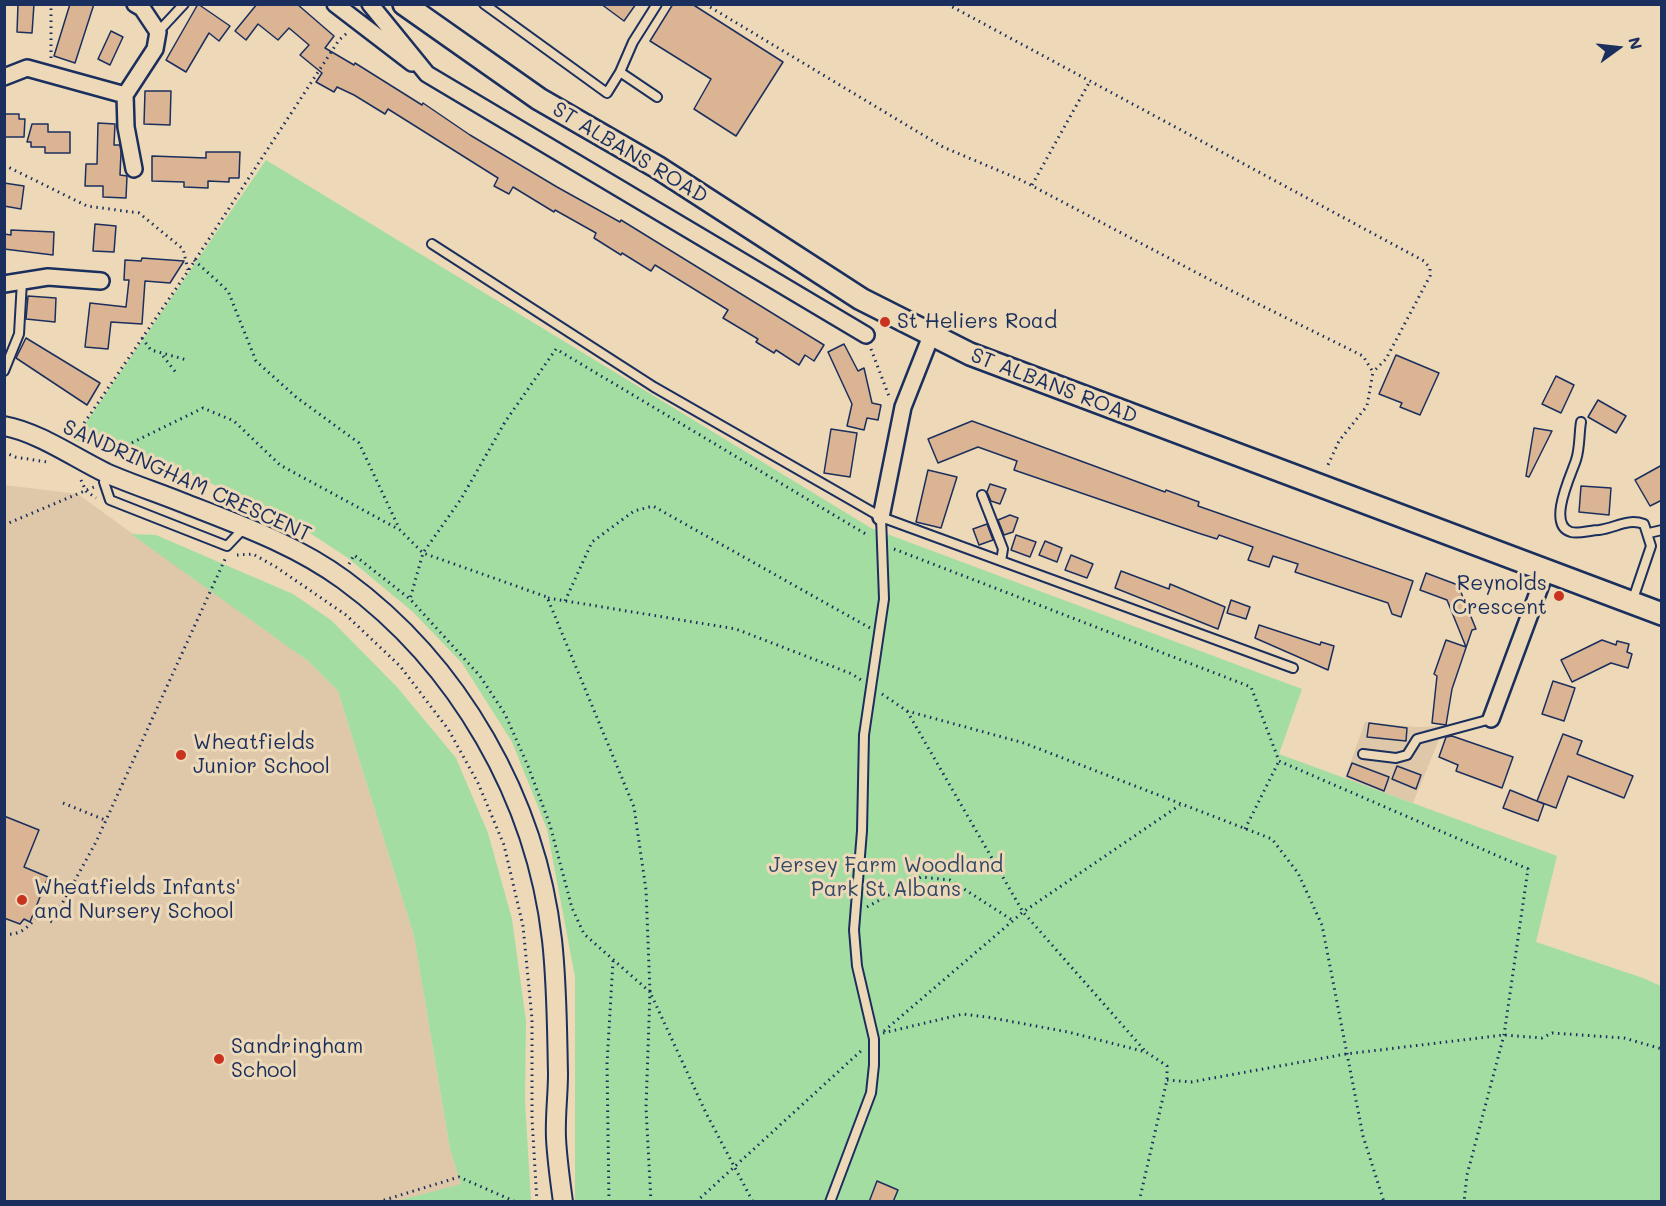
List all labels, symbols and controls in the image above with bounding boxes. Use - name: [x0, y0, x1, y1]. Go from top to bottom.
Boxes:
- north arrow: [1588, 18, 1648, 78]
- text: N: [1624, 35, 1648, 52]
- street label: ST ALBANS ROAD: [548, 97, 712, 209]
- place label: St Heliers Road: [897, 309, 1057, 335]
- marker: St Heliers Road: [878, 315, 892, 329]
- street label: ST ALBANS ROAD: [967, 343, 1141, 429]
- street label: SANDRINGHAM CRESCENT: [59, 415, 315, 547]
- place label: Reynolds Crescent: [1452, 571, 1547, 621]
- marker: Reynolds Crescent: [1552, 589, 1566, 603]
- place label: Wheatfields Junior School: [193, 730, 330, 780]
- marker: Wheatfields Junior School: [174, 748, 188, 762]
- park label: Jersey Farm Woodland Park St Albans: [769, 853, 1003, 903]
- place label: Wheatfields Infants' and Nursery School: [34, 875, 241, 925]
- marker: Wheatfields Infants' and Nursery School: [15, 893, 29, 907]
- place label: Sandringham School: [231, 1034, 363, 1084]
- marker: Sandringham School: [212, 1052, 226, 1066]

